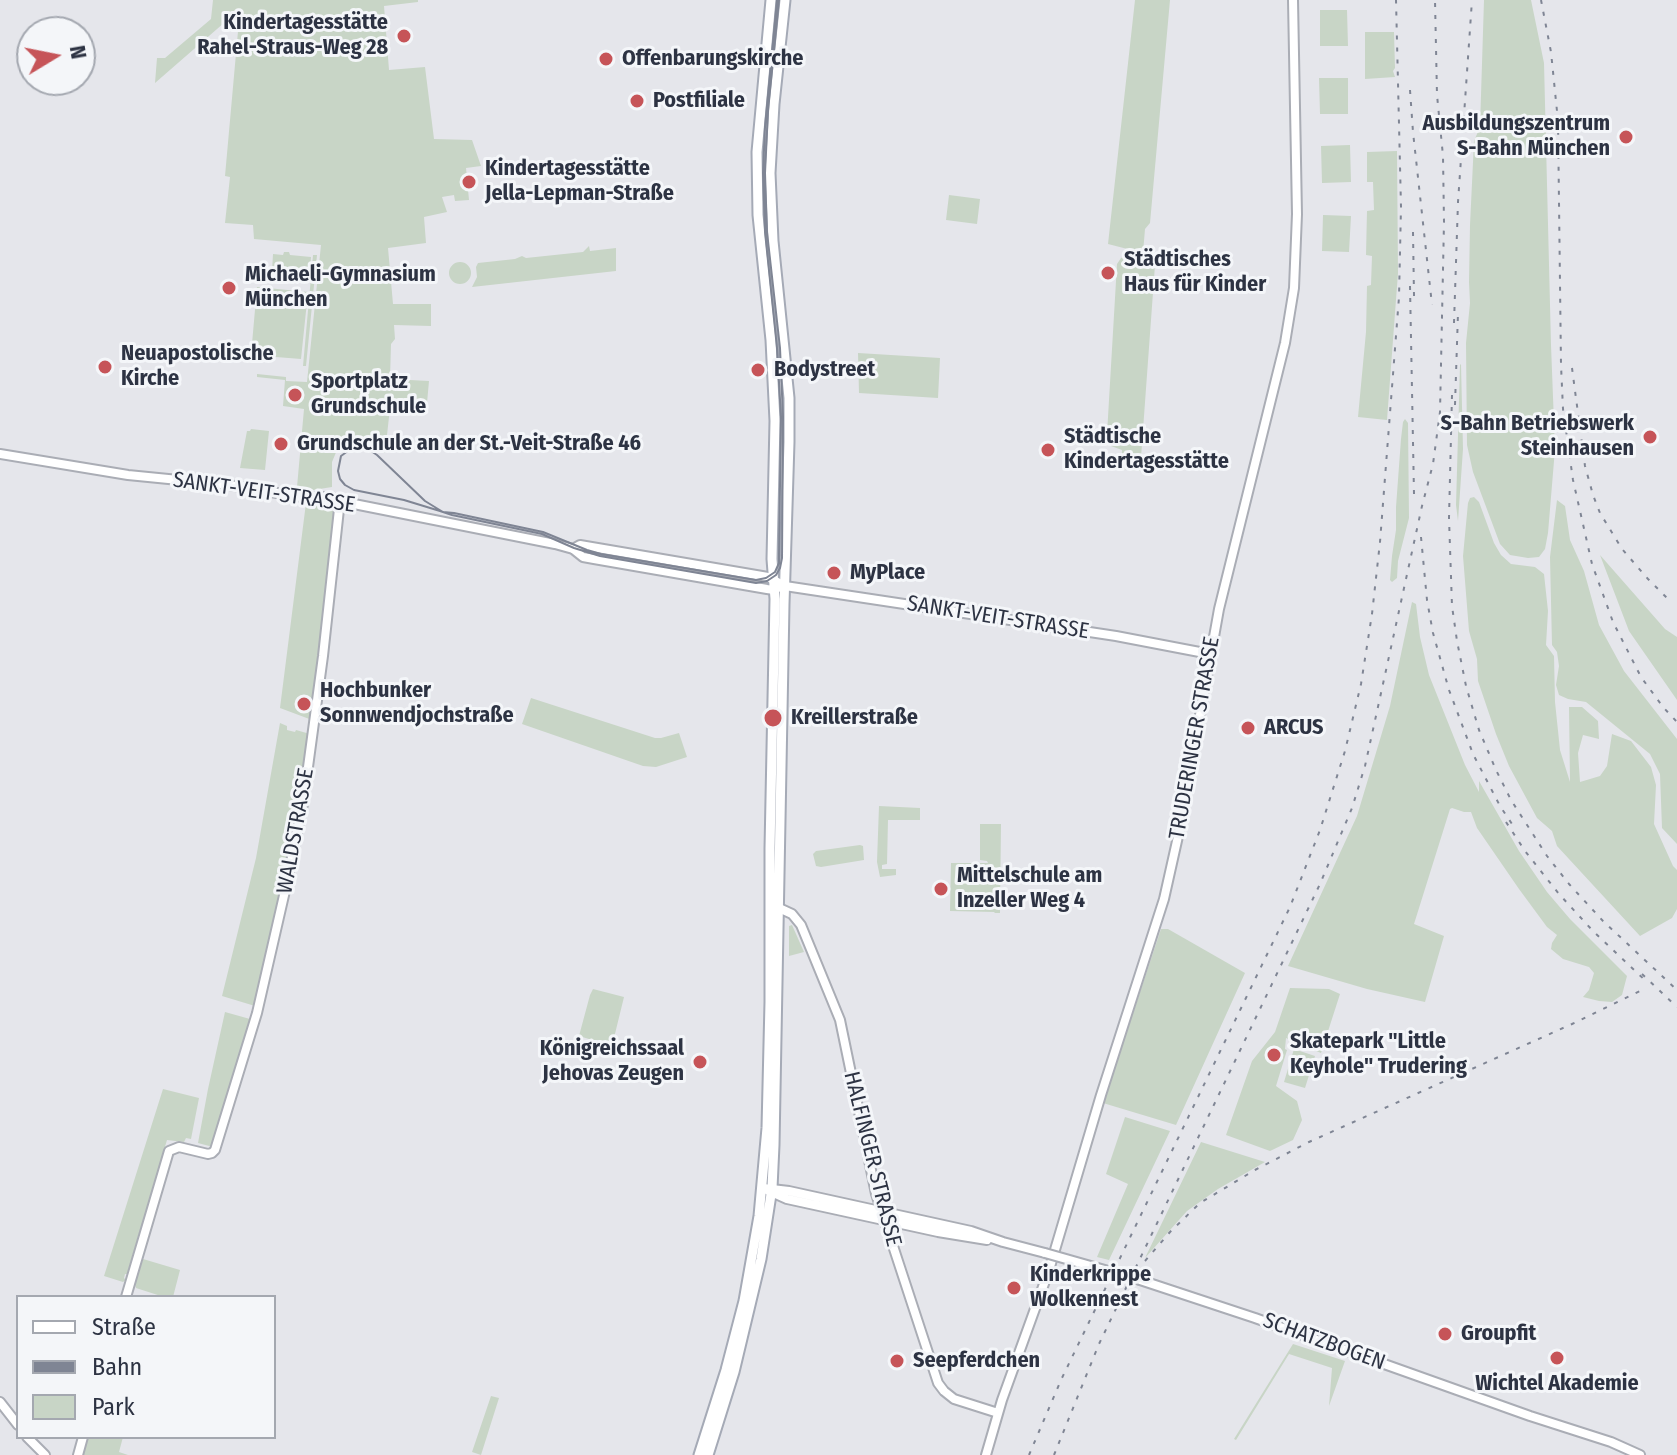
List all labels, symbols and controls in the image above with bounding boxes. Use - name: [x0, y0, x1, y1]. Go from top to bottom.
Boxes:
- place label: Kindertagesstätte Rahel-Straus-Weg 28: [197, 10, 388, 62]
- north arrow: [16, 16, 96, 96]
- marker: Kindertagesstätte Rahel-Straus-Weg 28: [395, 27, 413, 45]
- text: N: [64, 43, 93, 61]
- place label: Offenbarungskirche: [622, 46, 803, 72]
- marker: Offenbarungskirche: [597, 50, 615, 68]
- place label: Postfiliale: [653, 88, 745, 114]
- marker: Postfiliale: [628, 92, 646, 110]
- place label: Ausbildungszentrum S-Bahn München: [1422, 111, 1610, 162]
- marker: Ausbildungszentrum S-Bahn München: [1617, 128, 1635, 146]
- place label: Kindertagesstätte Jella-Lepman-Straße: [485, 156, 674, 208]
- marker: Kindertagesstätte Jella-Lepman-Straße: [460, 173, 478, 191]
- place label: Städtisches Haus für Kinder: [1124, 247, 1266, 298]
- place label: Michaeli-Gymnasium München: [245, 262, 436, 314]
- marker: Städtisches Haus für Kinder: [1099, 264, 1117, 282]
- marker: Michaeli-Gymnasium München: [220, 279, 238, 297]
- place label: Neuapostolische Kirche: [121, 341, 274, 392]
- place label: Bodystreet: [774, 357, 875, 383]
- marker: Neuapostolische Kirche: [96, 358, 114, 376]
- marker: Bodystreet: [749, 361, 767, 379]
- place label: Sportplatz Grundschule: [311, 369, 426, 420]
- marker: Sportplatz Grundschule: [286, 386, 304, 404]
- place label: S-Bahn Betriebswerk Steinhausen: [1440, 411, 1634, 462]
- place label: Städtische Kindertagesstätte: [1064, 424, 1229, 476]
- marker: S-Bahn Betriebswerk Steinhausen: [1641, 428, 1659, 446]
- place label: Grundschule an der St.-Veit-Straße 46: [297, 431, 641, 457]
- marker: Grundschule an der St.-Veit-Straße 46: [272, 435, 290, 453]
- marker: Städtische Kindertagesstätte: [1039, 441, 1057, 459]
- street label: SANKT-VEIT-STRASSE: [171, 467, 357, 519]
- place label: MyPlace: [850, 560, 925, 586]
- marker: MyPlace: [825, 564, 843, 582]
- street label: SANKT-VEIT-STRASSE: [905, 591, 1091, 645]
- street label: TRUDERINGER STRASSE: [1164, 635, 1226, 841]
- place label: Hochbunker Sonnwendjochstraße: [320, 678, 514, 730]
- marker: Hochbunker Sonnwendjochstraße: [295, 695, 313, 713]
- place label: Kreillerstraße: [791, 705, 918, 731]
- marker: Kreillerstraße: [762, 707, 784, 729]
- place label: ARCUS: [1264, 715, 1324, 741]
- marker: ARCUS: [1239, 719, 1257, 737]
- street label: WALDSTRASSE: [272, 766, 320, 896]
- place label: Mittelschule am Inzeller Weg 4: [957, 863, 1102, 914]
- marker: Mittelschule am Inzeller Weg 4: [932, 880, 950, 898]
- place label: Skatepark "Little Keyhole" Trudering: [1290, 1029, 1467, 1080]
- place label: Königreichssaal Jehovas Zeugen: [540, 1036, 684, 1088]
- marker: Skatepark "Little Keyhole" Trudering: [1265, 1046, 1283, 1064]
- marker: Königreichssaal Jehovas Zeugen: [691, 1053, 709, 1071]
- street label: HALFINGER STRASSE: [837, 1069, 907, 1249]
- place label: Kinderkrippe Wolkennest: [1030, 1262, 1151, 1314]
- marker: Kinderkrippe Wolkennest: [1005, 1279, 1023, 1297]
- legend: [16, 1295, 276, 1439]
- street label: SCHATZBOGEN: [1259, 1308, 1389, 1376]
- text: Straße: [92, 1313, 156, 1341]
- place label: Groupfit: [1461, 1321, 1536, 1347]
- marker: Groupfit: [1436, 1325, 1454, 1343]
- place label: Seepferdchen: [913, 1348, 1040, 1374]
- marker: Wichtel Akademie: [1548, 1349, 1566, 1367]
- marker: Seepferdchen: [888, 1352, 906, 1370]
- text: Bahn: [92, 1353, 142, 1381]
- place label: Wichtel Akademie: [1475, 1371, 1639, 1397]
- text: Park: [92, 1393, 135, 1421]

